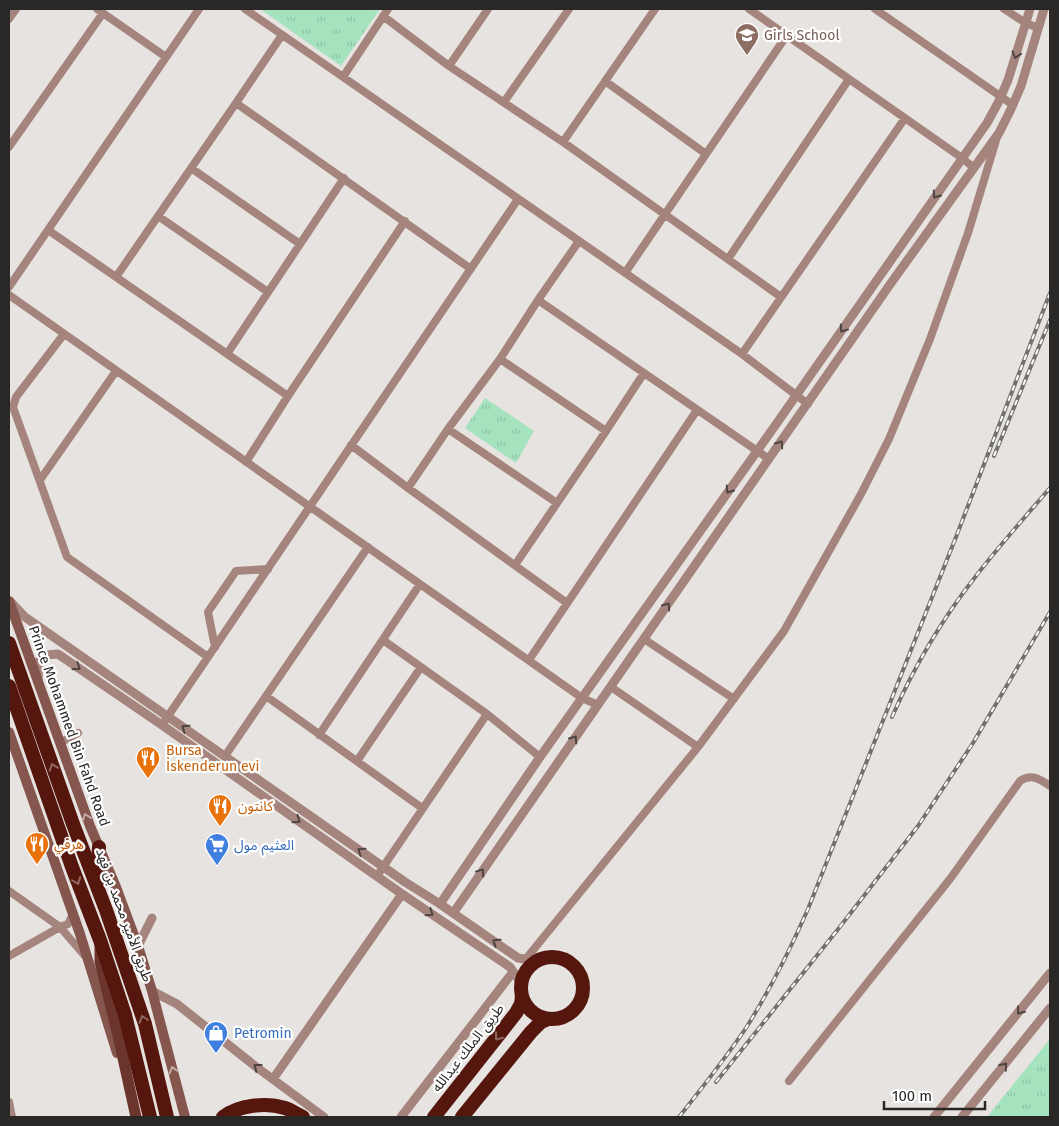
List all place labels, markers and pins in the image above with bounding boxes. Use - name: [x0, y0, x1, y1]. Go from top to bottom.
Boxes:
- school or university icon: Girls School: [734, 22, 760, 56]
- place label: Girls School: [764, 27, 840, 44]
- place label: Bursa İskenderun evi: [166, 742, 259, 775]
- restaurant icon: Bursa İskenderun evi: [135, 745, 161, 779]
- restaurant icon: كانتون: [207, 793, 233, 827]
- place label: كانتون: [238, 798, 273, 815]
- restaurant icon: هرفي: [24, 831, 50, 865]
- supermarket icon: العثيم مول: [204, 832, 230, 866]
- place label: هرفي: [54, 836, 84, 855]
- place label: العثيم مول: [234, 837, 294, 856]
- shop icon: Petromin: [203, 1020, 229, 1054]
- place label: Petromin: [234, 1025, 292, 1042]

